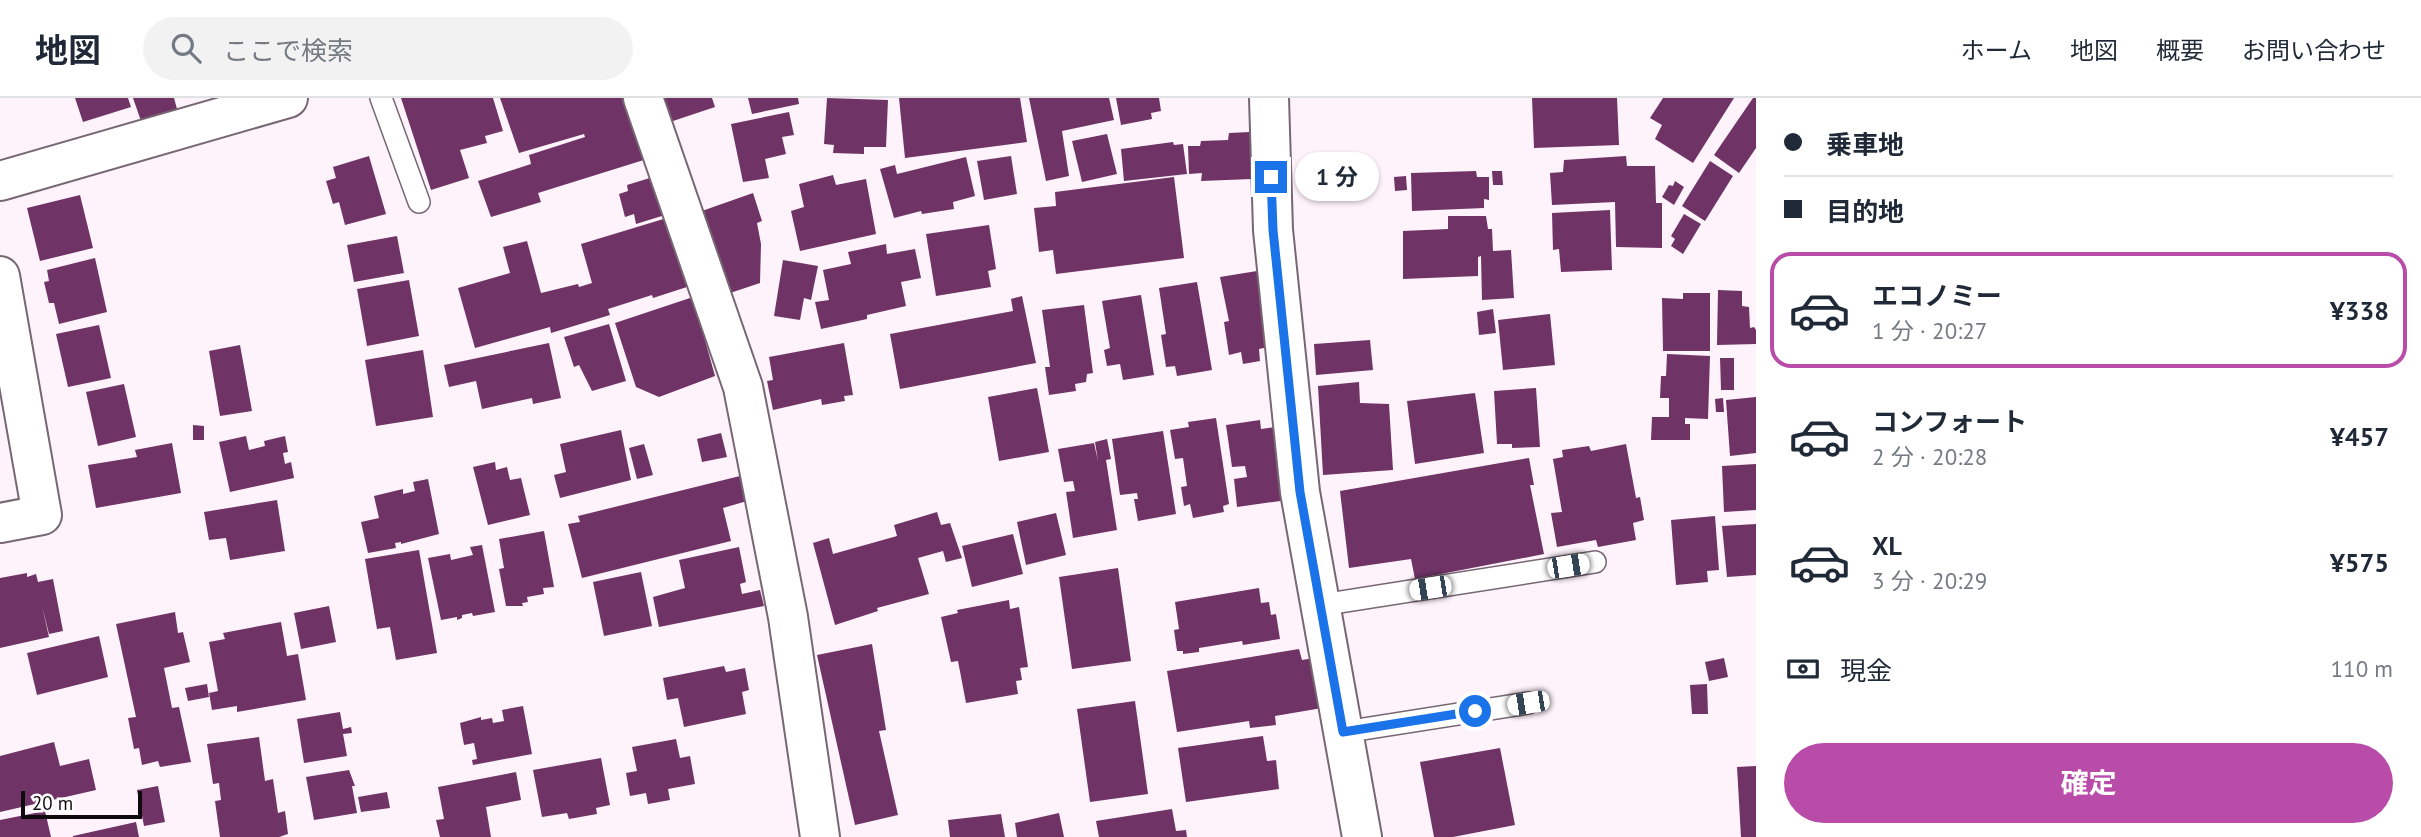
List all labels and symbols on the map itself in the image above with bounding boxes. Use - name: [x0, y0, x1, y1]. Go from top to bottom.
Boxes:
- callout: 1 分: [1296, 153, 1380, 202]
- route end: [1255, 161, 1287, 193]
- car: [1546, 552, 1591, 580]
- car: [1408, 574, 1453, 602]
- car: [1506, 689, 1551, 717]
- route start: [1459, 695, 1491, 727]
- scale bar: [21, 788, 142, 820]

